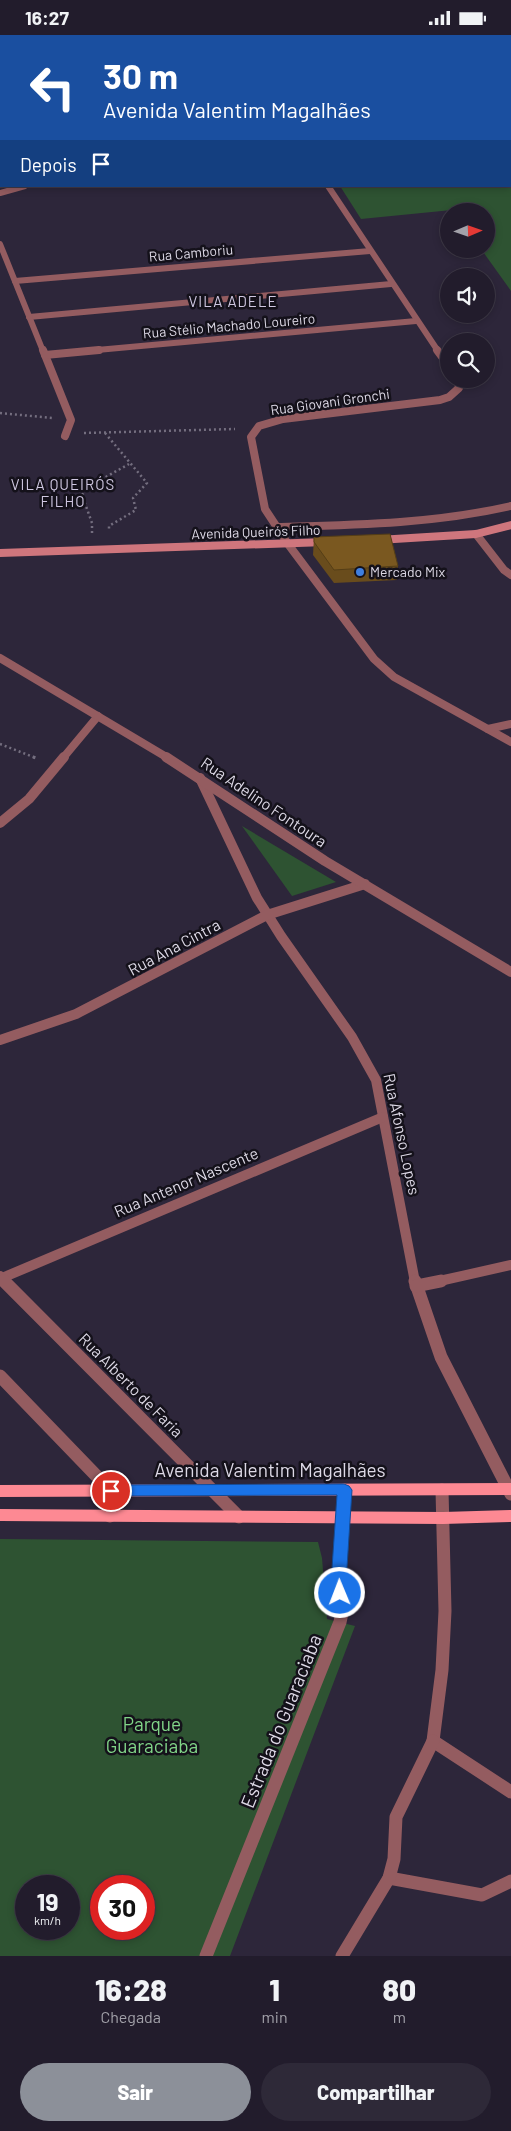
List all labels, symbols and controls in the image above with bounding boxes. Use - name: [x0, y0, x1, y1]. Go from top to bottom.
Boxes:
- text: 16:27: [25, 6, 69, 29]
- text: 30 m: [103, 54, 178, 96]
- icon: left: [20, 55, 85, 120]
- text: Avenida Valentim Magalhães: [103, 96, 371, 122]
- icon: arrive: [87, 150, 115, 178]
- text: Depois: [20, 153, 77, 176]
- north arrow: [440, 203, 495, 257]
- map controls: [440, 203, 495, 388]
- street label: Rua Camboriu: [148, 240, 234, 265]
- button: sound: [440, 268, 495, 323]
- district label: VILA ADELE: [188, 292, 278, 310]
- street label: Rua Stélio Machado Loureiro: [142, 310, 316, 341]
- button: search: [440, 333, 495, 388]
- street label: Rua Giovani Gronchi: [269, 385, 391, 418]
- district label: VILA QUEIRÓS FILHO: [11, 475, 115, 510]
- street label: Avenida Queirós Filho: [191, 521, 321, 542]
- place label: Mercado Mix: [370, 563, 446, 580]
- marker: Mercado Mix: [354, 566, 366, 578]
- street label: Rua Adelino Fontoura: [198, 753, 331, 851]
- street label: Rua Ana Cintra: [124, 914, 223, 979]
- street label: Rua Afonso Lopes: [380, 1071, 425, 1196]
- street label: Rua Antenor Nascente: [111, 1143, 261, 1221]
- street label: Rua Alberto de Faria: [75, 1329, 187, 1441]
- street label: Avenida Valentim Magalhães: [154, 1458, 386, 1481]
- pin: [90, 1470, 132, 1512]
- icon: arrive: [97, 1477, 125, 1505]
- position arrow: [313, 1566, 365, 1618]
- street label: Estrada do Guaraciaba: [235, 1631, 326, 1811]
- park label: Parque Guaraciaba: [106, 1712, 198, 1757]
- speed limit sign: 30: [90, 1875, 155, 1940]
- text: 19: [36, 1886, 59, 1916]
- text: km/h: [34, 1913, 61, 1927]
- text: 16:28: [95, 1971, 167, 2007]
- text: 1: [269, 1971, 280, 2007]
- text: 80: [382, 1971, 416, 2007]
- text: Chegada: [101, 2007, 161, 2026]
- text: min: [262, 2007, 288, 2026]
- text: m: [393, 2007, 406, 2026]
- button: Sair: [20, 2063, 251, 2121]
- button: Compartilhar: [261, 2063, 491, 2121]

